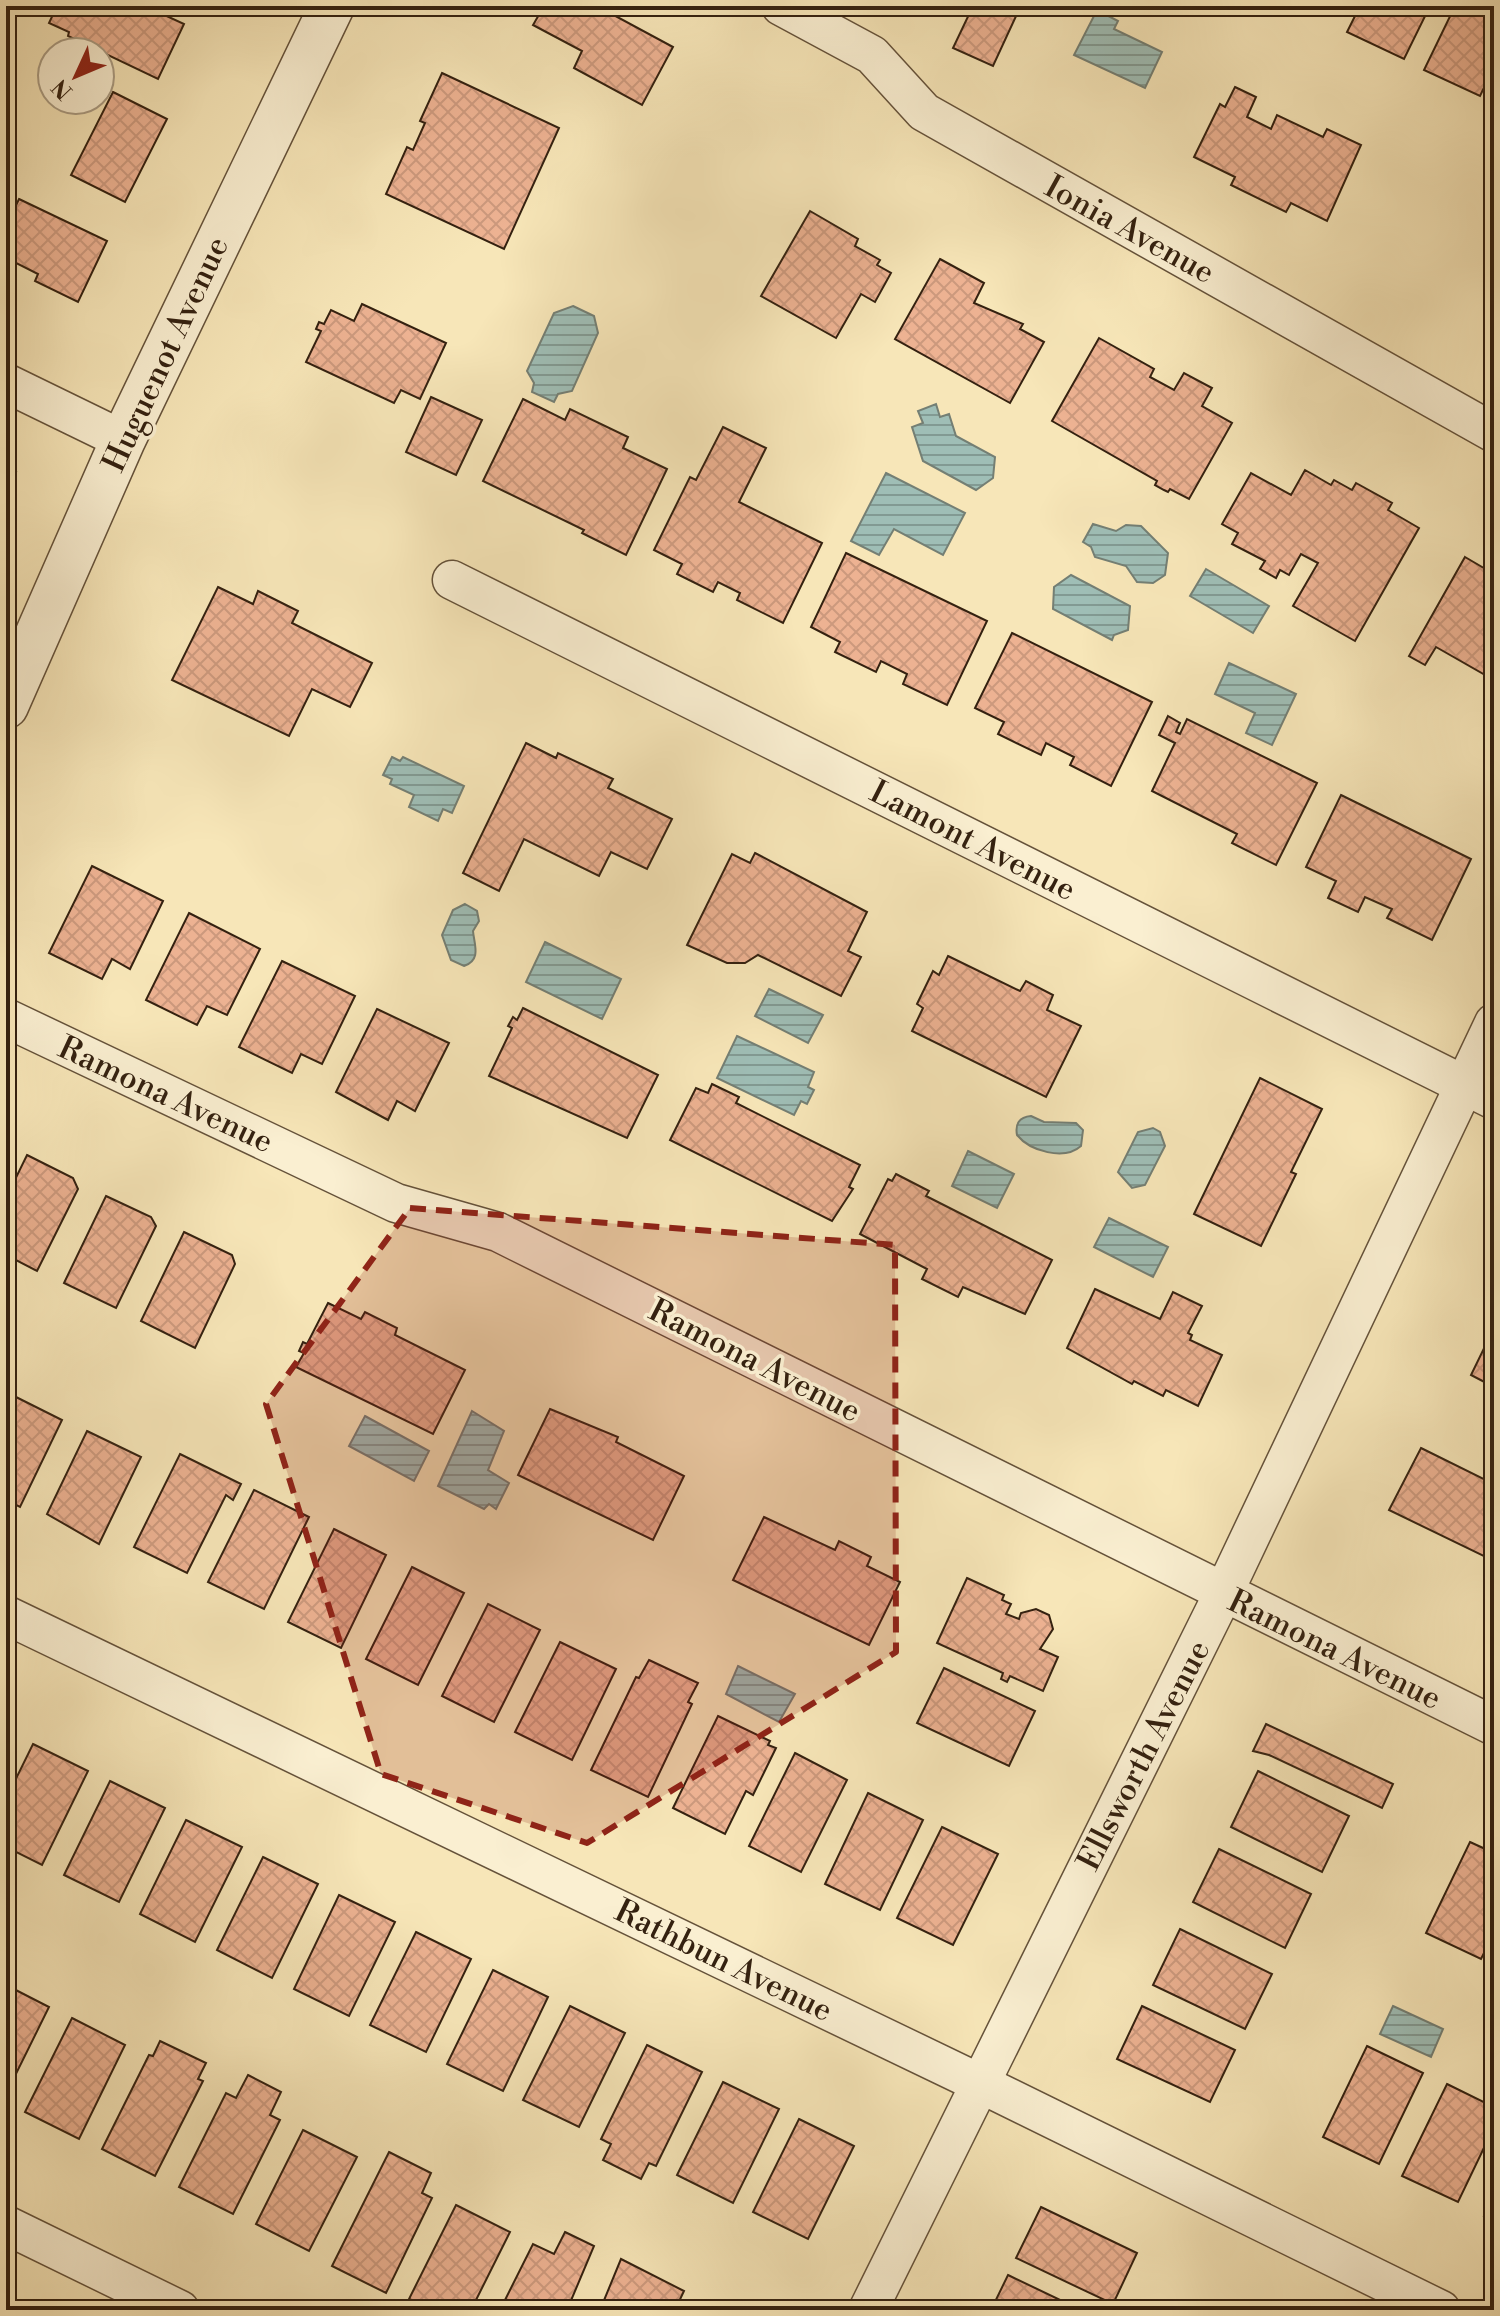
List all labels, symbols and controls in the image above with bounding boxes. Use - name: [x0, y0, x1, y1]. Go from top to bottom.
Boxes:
- north arrow: [36, 36, 116, 116]
- text: N: [47, 73, 78, 104]
- street label: Ionia Avenue: [1038, 167, 1221, 293]
- street label: Huguenot Avenue: [94, 230, 238, 478]
- street label: Lamont Avenue: [863, 772, 1082, 910]
- street label: Ramona Avenue: [52, 1028, 279, 1162]
- street label: Ramona Avenue: [642, 1290, 867, 1431]
- street label: Ramona Avenue: [1221, 1581, 1448, 1719]
- street label: Ellsworth Avenue: [1069, 1634, 1219, 1877]
- street label: Rathbun Avenue: [608, 1891, 839, 2031]

